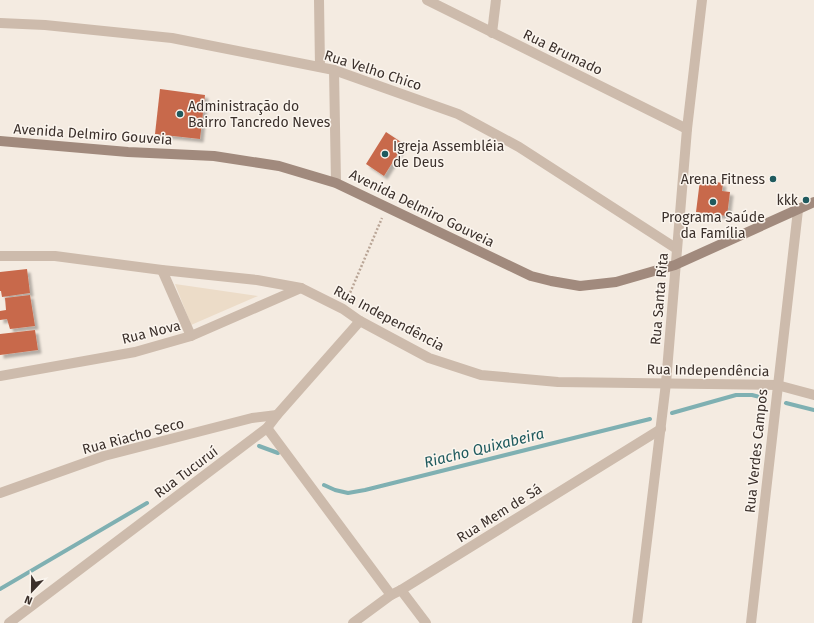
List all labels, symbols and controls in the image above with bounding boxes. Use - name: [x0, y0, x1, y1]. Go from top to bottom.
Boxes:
- street label: Rua Brumado: [520, 26, 605, 79]
- street label: Rua Velho Chico: [322, 47, 424, 94]
- place label: Administração do Bairro Tancredo Neves: [188, 98, 331, 131]
- marker: Administração do Bairro Tancredo Neves: [175, 109, 185, 119]
- street label: Avenida Delmiro Gouveia: [13, 120, 173, 149]
- place label: Igreja Assembléia de Deus: [393, 138, 504, 171]
- marker: Igreja Assembléia de Deus: [380, 149, 390, 159]
- street label: Avenida Delmiro Gouveia: [347, 166, 497, 251]
- place label: Arena Fitness: [681, 171, 765, 188]
- marker: Arena Fitness: [768, 174, 778, 184]
- place label: kkk: [776, 192, 799, 209]
- marker: kkk: [801, 195, 811, 205]
- marker: Programa Saúde da Família: [708, 197, 718, 207]
- place label: Programa Saúde da Família: [661, 209, 765, 242]
- street label: Rua Santa Rita: [647, 252, 672, 346]
- street label: Rua Independência: [331, 282, 447, 355]
- street label: Rua Nova: [120, 317, 182, 348]
- street label: Rua Independência: [646, 361, 770, 380]
- street label: Rua Verdes Campos: [742, 388, 772, 514]
- street label: Rua Riacho Seco: [80, 415, 186, 458]
- water label: Riacho Quixabeira: [422, 424, 546, 472]
- street label: Rua Tucuruí: [151, 443, 221, 502]
- street label: Rua Mem de Sá: [454, 480, 545, 546]
- north arrow: [12, 571, 52, 611]
- text: N: [23, 592, 34, 607]

